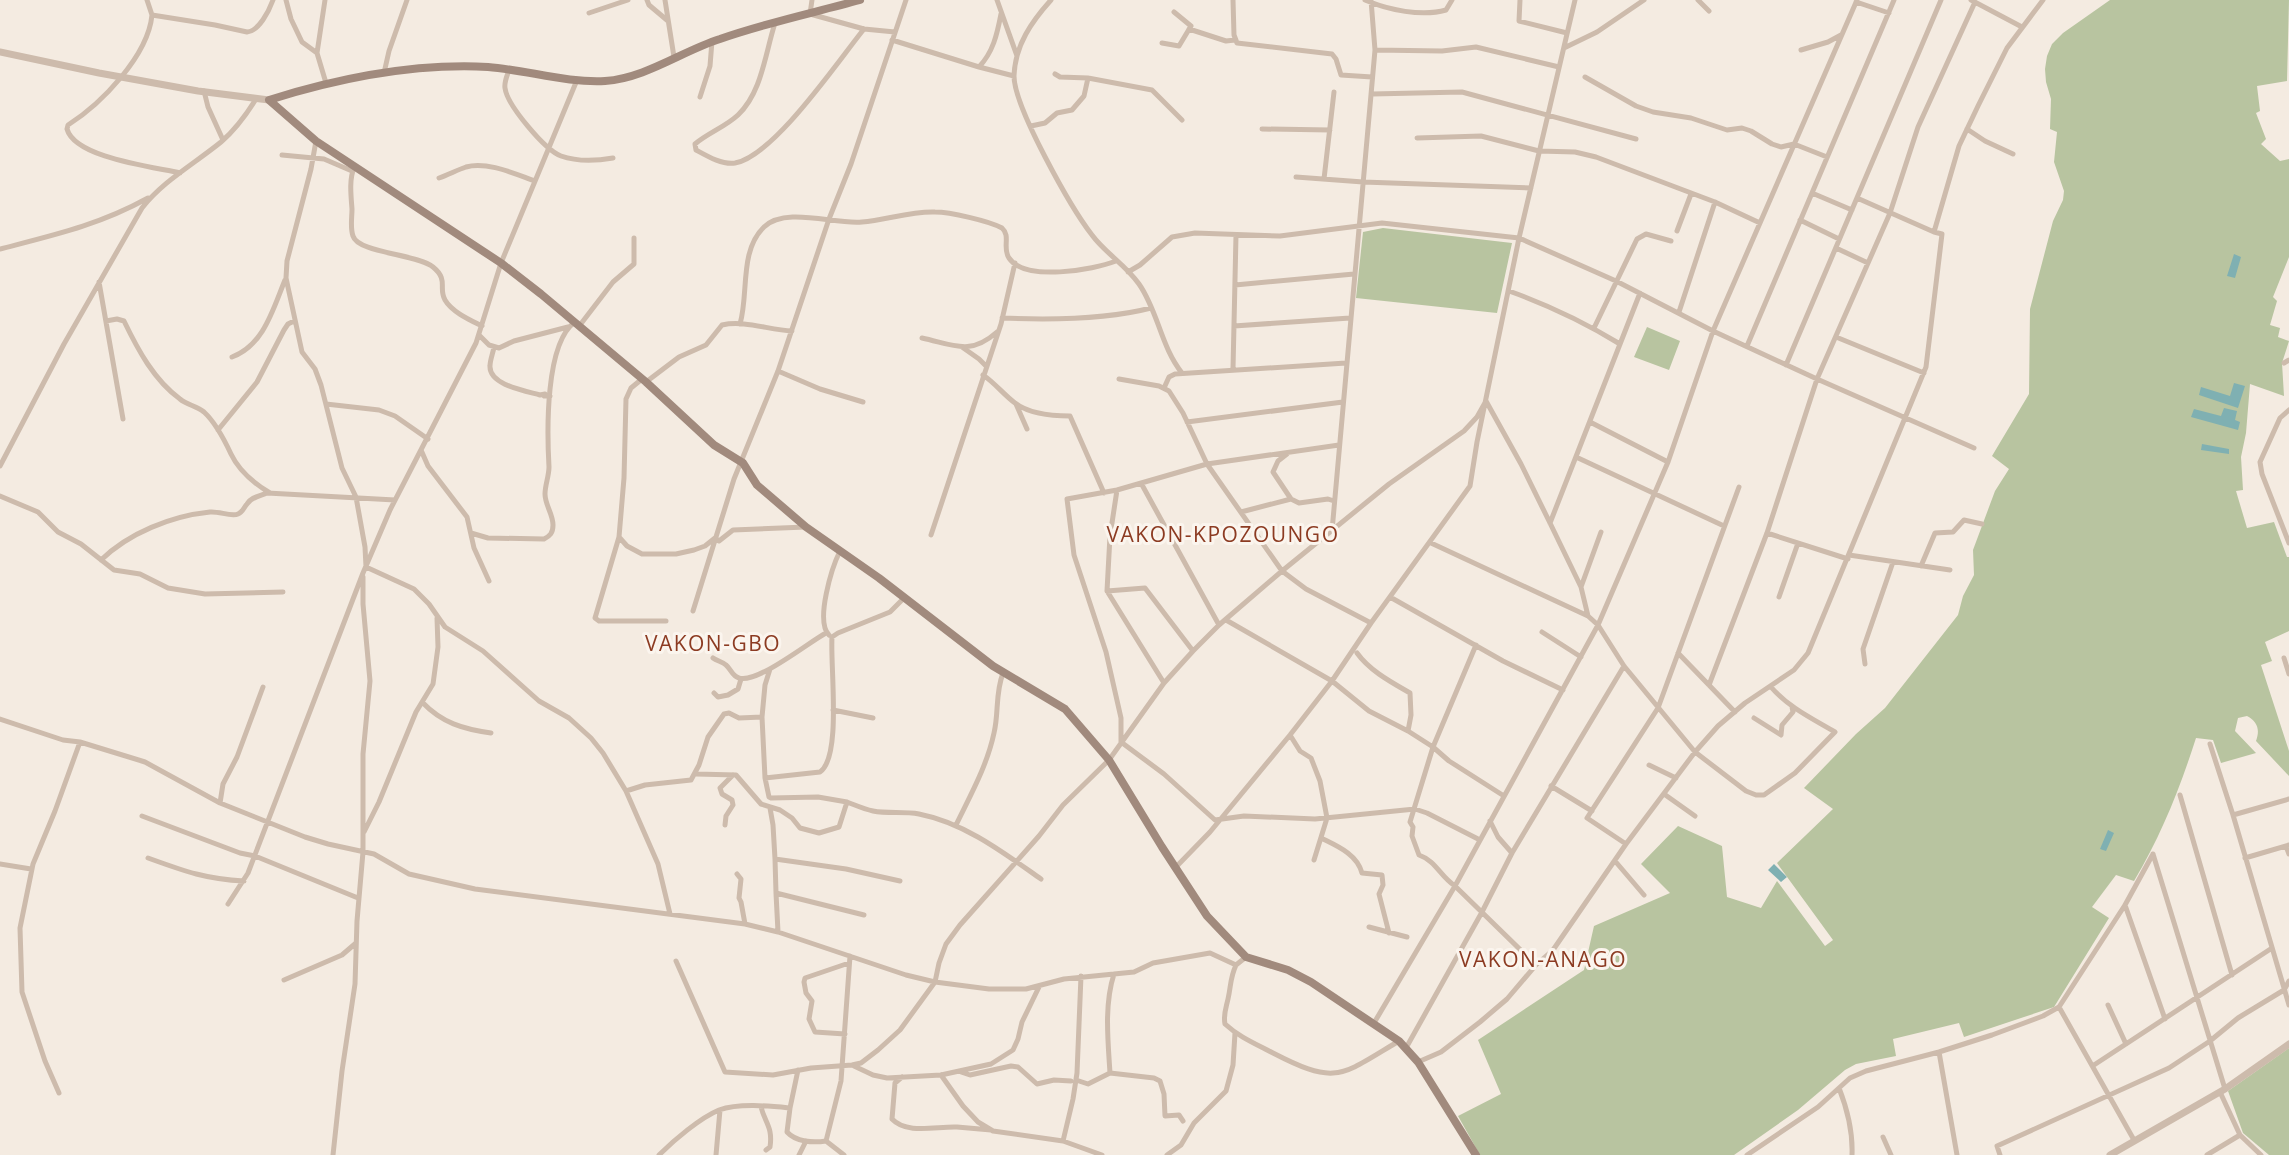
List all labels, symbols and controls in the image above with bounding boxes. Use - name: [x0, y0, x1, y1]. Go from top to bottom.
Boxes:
- district label: VAKON-KPOZOUNGO: [1107, 520, 1339, 548]
- district label: VAKON-GBO: [645, 629, 781, 657]
- district label: VAKON-ANAGO: [1459, 945, 1627, 973]

